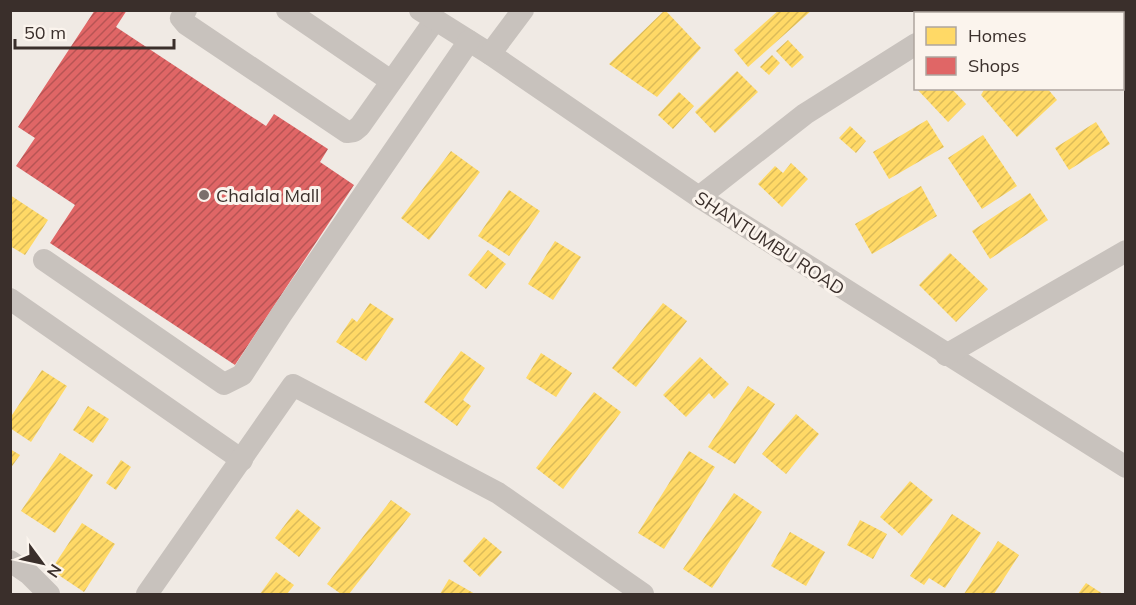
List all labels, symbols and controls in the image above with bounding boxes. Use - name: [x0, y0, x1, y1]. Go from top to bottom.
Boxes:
- scale bar: [15, 12, 174, 50]
- legend: [914, 12, 1124, 90]
- text: 50 m: [24, 21, 66, 44]
- text: Homes: [968, 24, 1027, 47]
- text: Shops: [968, 54, 1020, 77]
- place label: Chalala Mall: [216, 184, 319, 207]
- street label: SHANTUMBU ROAD: [691, 186, 849, 300]
- marker: Chalala Mall: [197, 188, 211, 202]
- north arrow: [12, 533, 72, 593]
- text: N: [43, 561, 66, 582]

